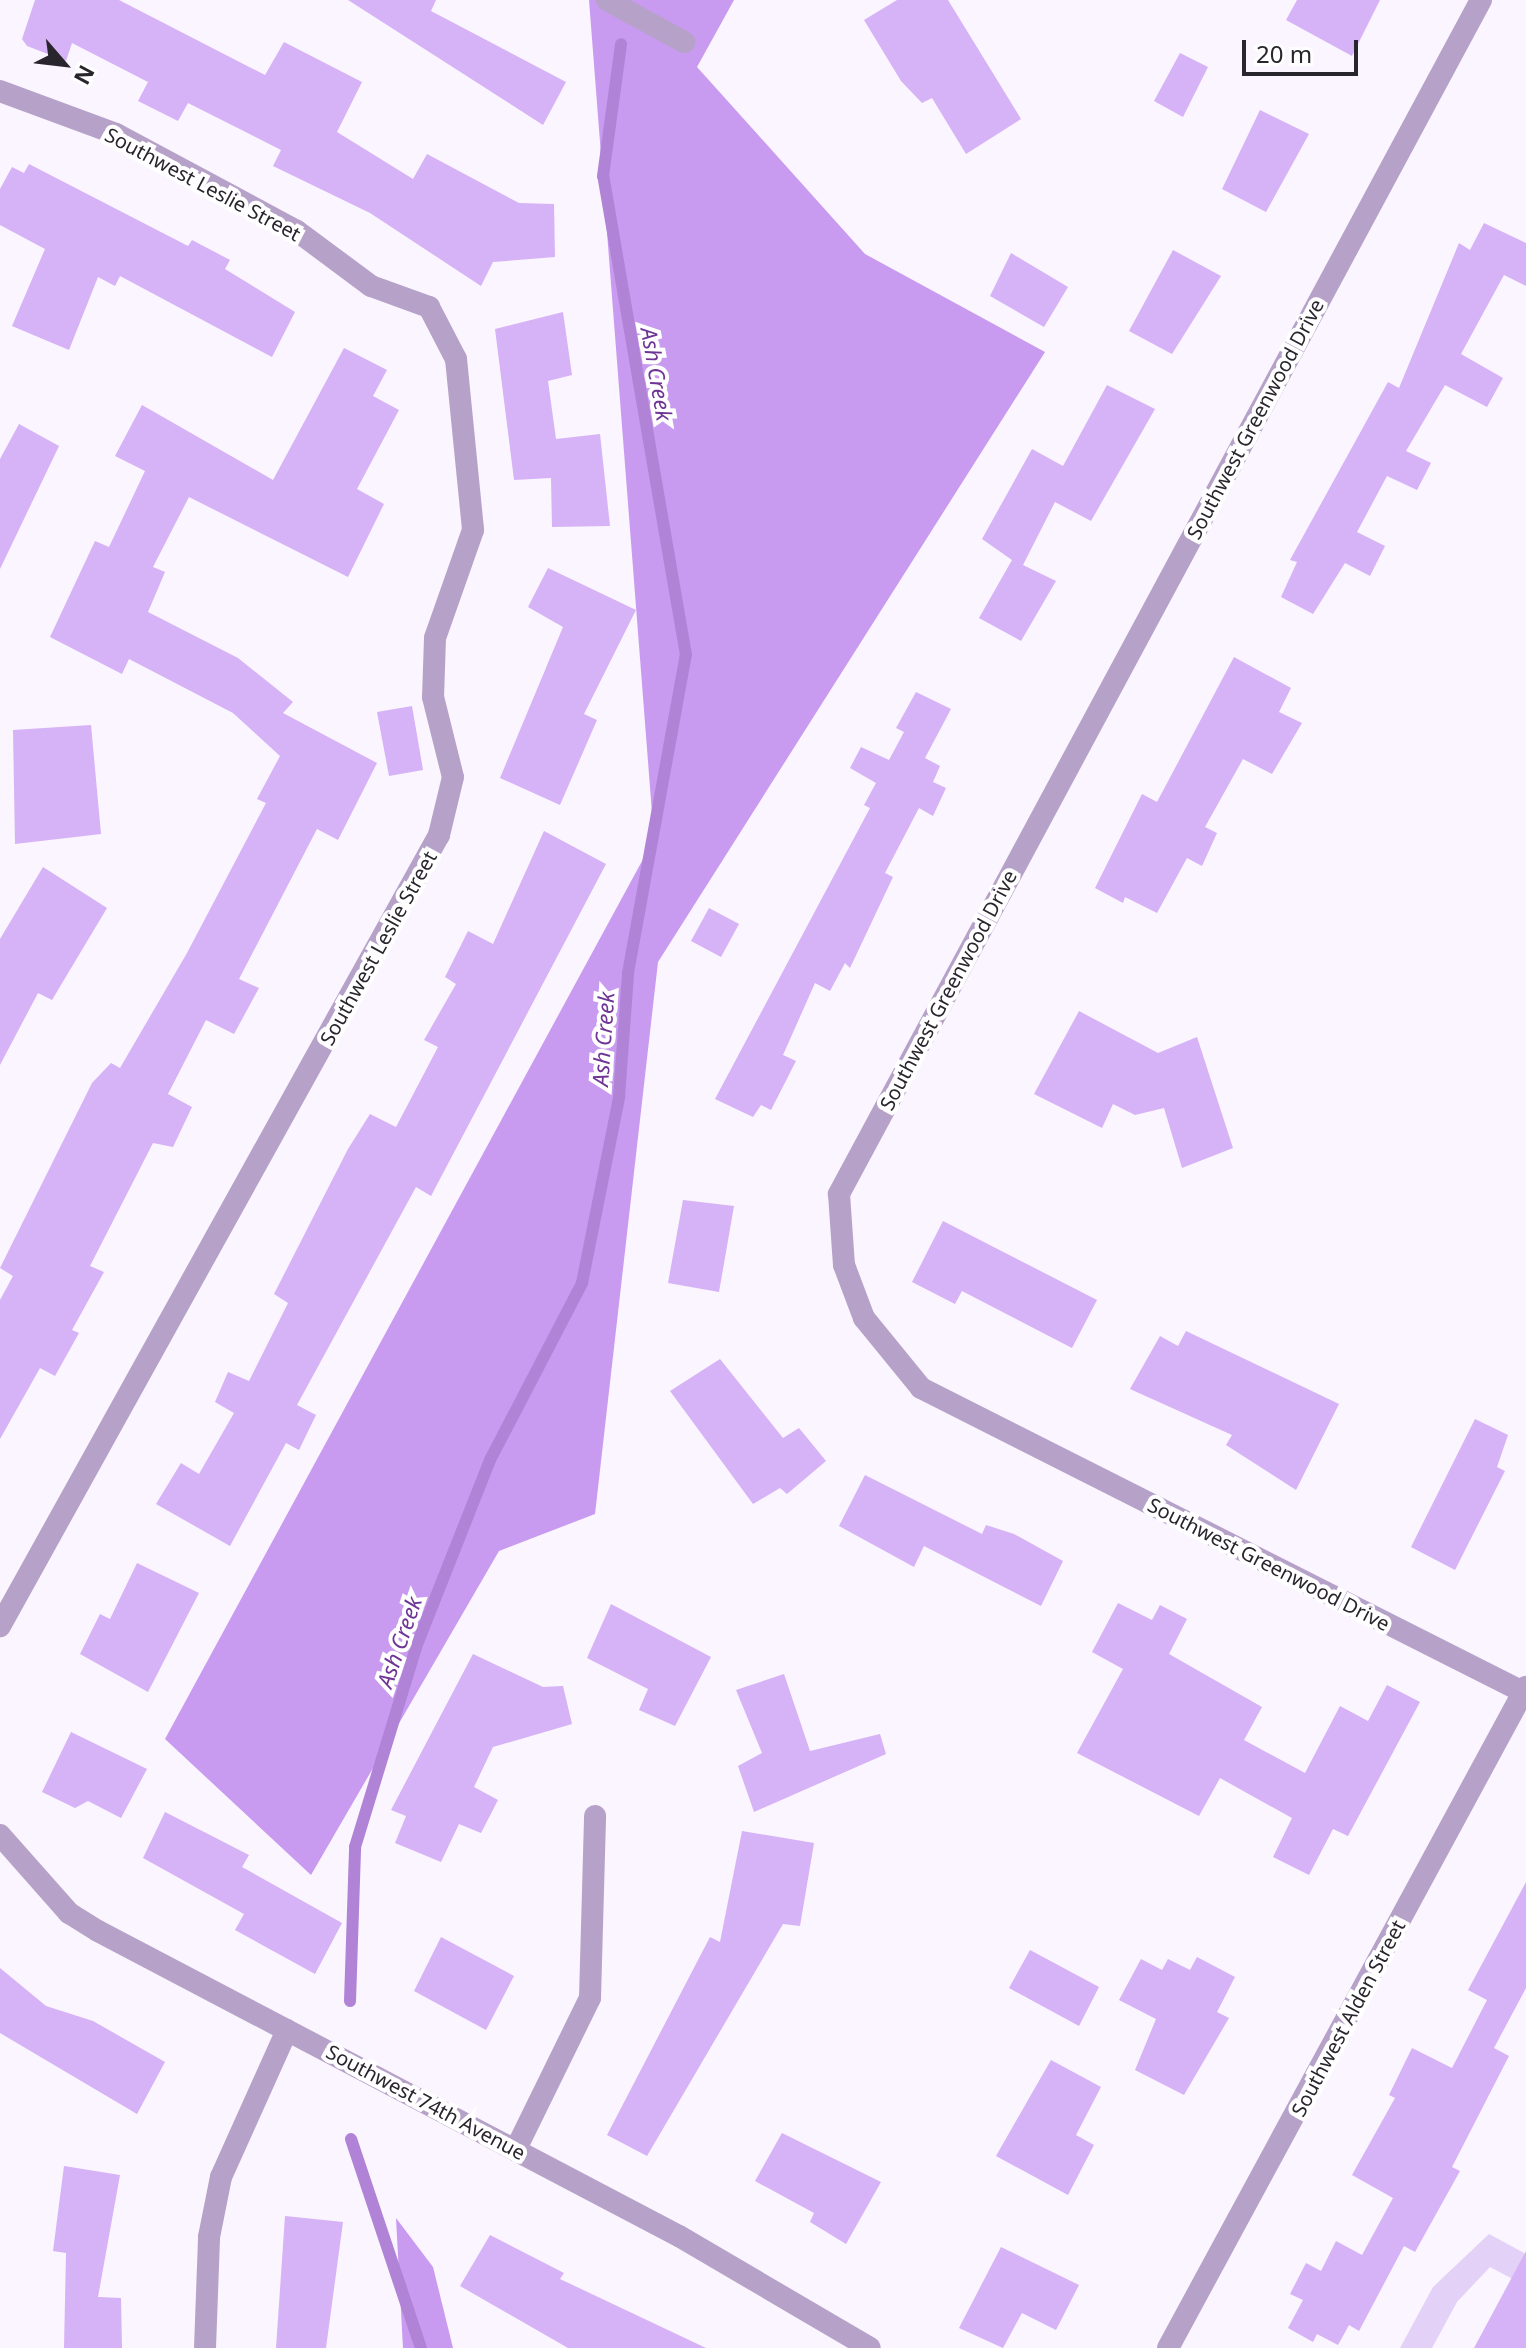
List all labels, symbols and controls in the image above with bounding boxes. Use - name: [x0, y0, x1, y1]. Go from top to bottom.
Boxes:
- north arrow: [24, 24, 104, 104]
- scale bar: [1246, 24, 1362, 74]
- text: 20 m: [1256, 37, 1312, 70]
- text: N: [68, 60, 103, 90]
- street label: Southwest Leslie Street: [101, 122, 305, 246]
- street label: Southwest Greenwood Drive: [1181, 295, 1329, 543]
- water label: Ash Creek: [636, 325, 678, 423]
- street label: Southwest Leslie Street: [315, 847, 441, 1049]
- street label: Southwest Greenwood Drive: [874, 866, 1022, 1114]
- water label: Ash Creek: [587, 991, 619, 1087]
- street label: Southwest Greenwood Drive: [1144, 1492, 1394, 1636]
- water label: Ash Creek: [371, 1593, 427, 1691]
- street label: Southwest Alden Street: [1286, 1916, 1410, 2120]
- street label: Southwest 74th Avenue: [322, 2039, 530, 2165]

